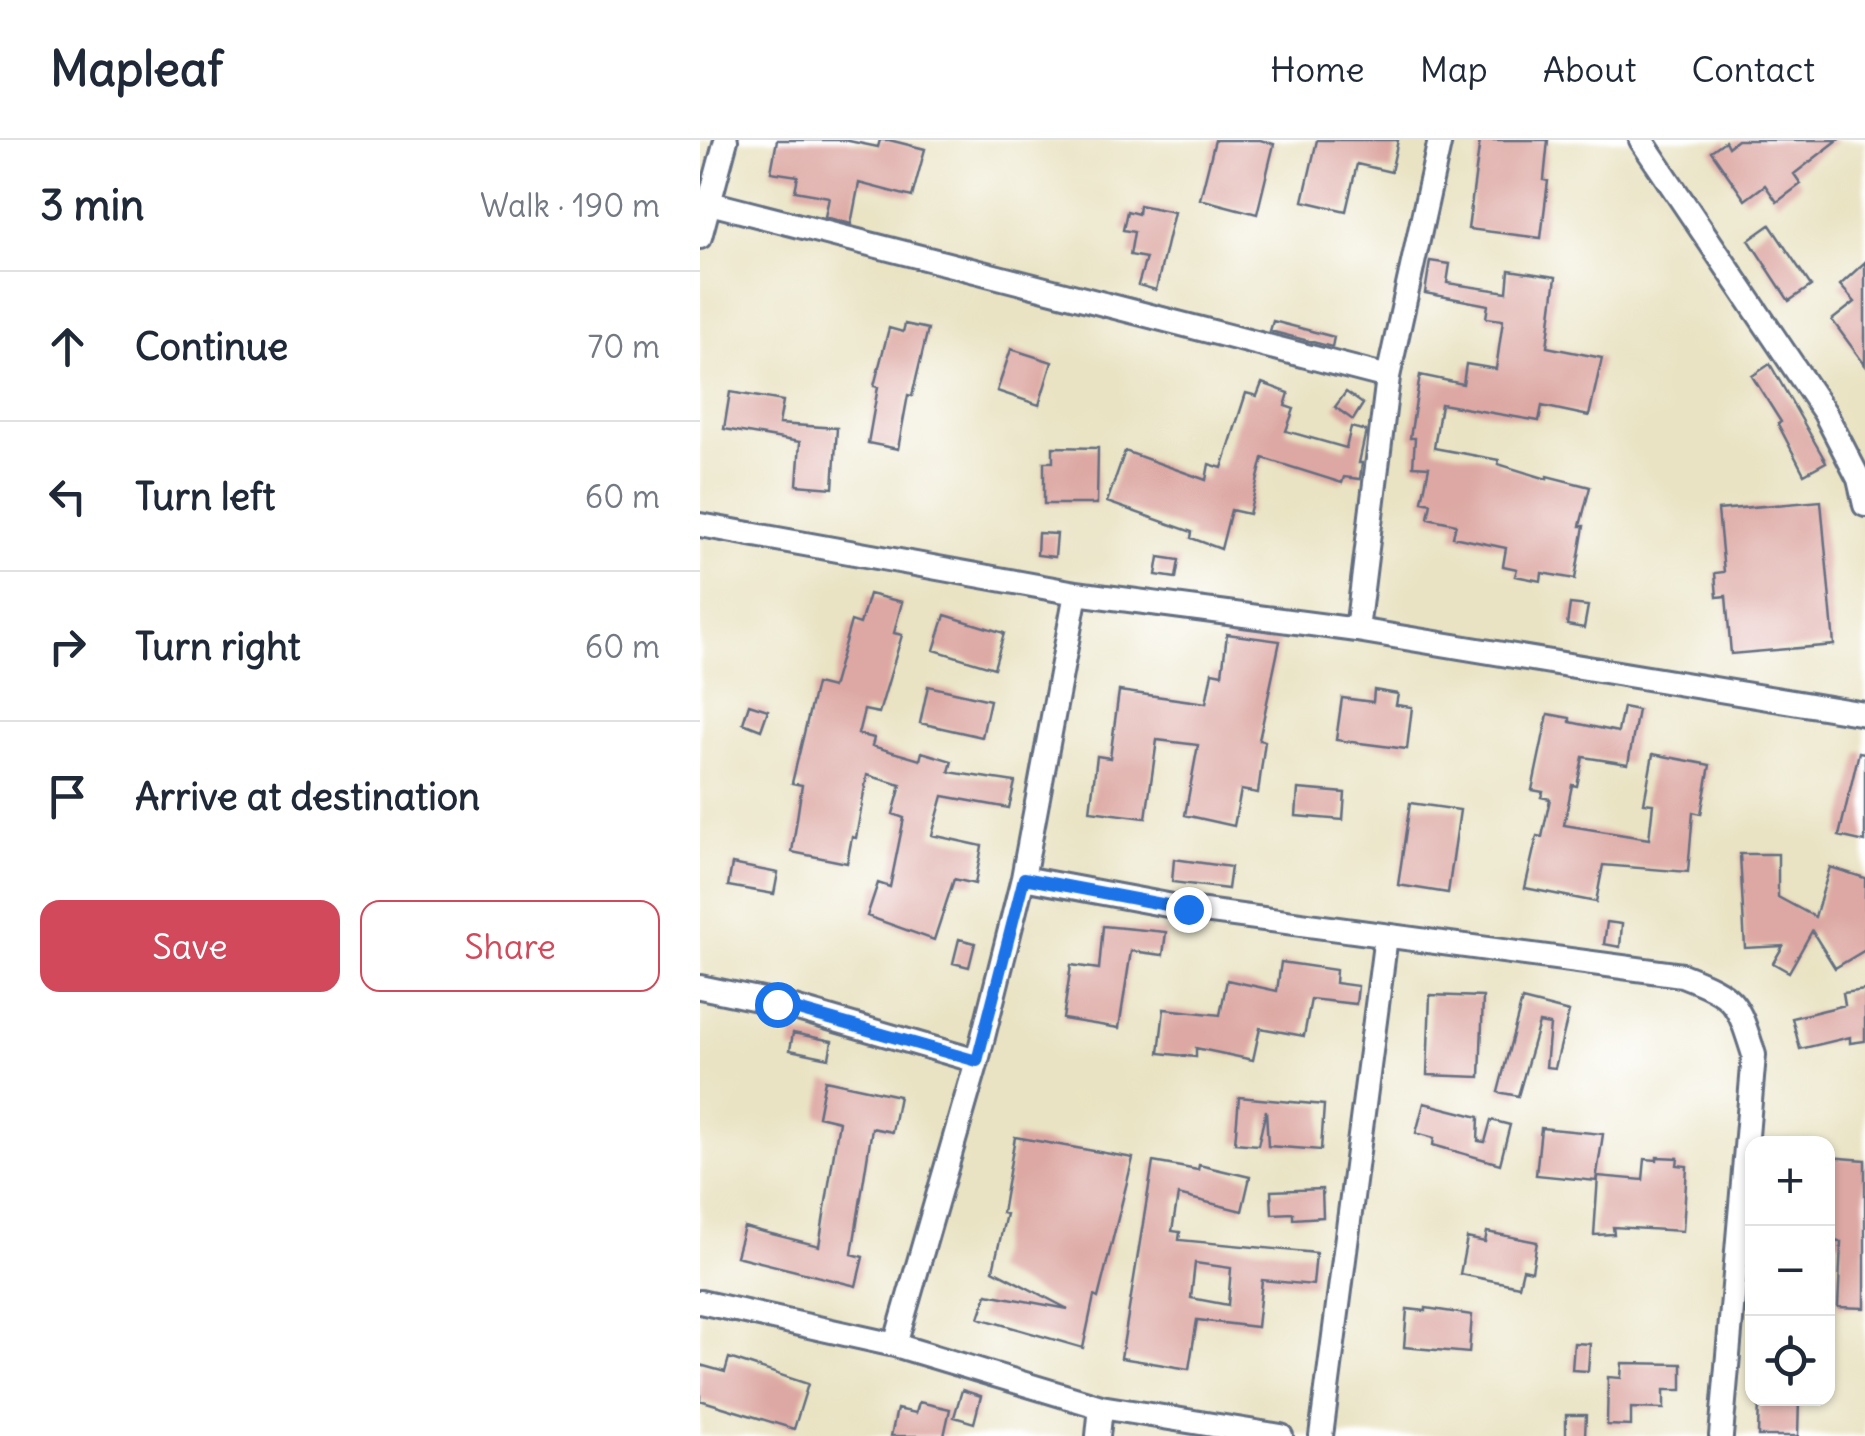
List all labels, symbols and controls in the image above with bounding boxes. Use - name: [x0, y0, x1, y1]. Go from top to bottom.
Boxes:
- text: Mapleaf: [50, 39, 223, 99]
- text: Home: [1270, 47, 1365, 91]
- text: Map: [1420, 47, 1488, 91]
- text: About: [1543, 47, 1636, 91]
- text: Contact: [1691, 47, 1815, 91]
- text: 3 min: [40, 179, 144, 231]
- text: Walk · 190 m: [480, 185, 660, 226]
- icon: ahead: [40, 319, 95, 374]
- text: Continue: [135, 323, 288, 370]
- text: 70 m: [588, 326, 660, 367]
- icon: left: [40, 469, 95, 524]
- text: Turn left: [135, 473, 275, 520]
- text: 60 m: [585, 476, 660, 517]
- icon: right: [40, 619, 95, 674]
- text: Turn right: [135, 623, 301, 670]
- text: 60 m: [585, 626, 660, 667]
- icon: arrive: [40, 769, 95, 824]
- text: Arrive at destination: [135, 773, 480, 820]
- route end: [1166, 887, 1212, 933]
- button: Save: [40, 900, 340, 992]
- button: Share: [360, 900, 660, 992]
- route start: [755, 982, 801, 1028]
- map controls: [1745, 1136, 1835, 1406]
- button: +: [1745, 1136, 1835, 1226]
- button: −: [1745, 1226, 1835, 1316]
- button: locate: [1745, 1316, 1835, 1406]

